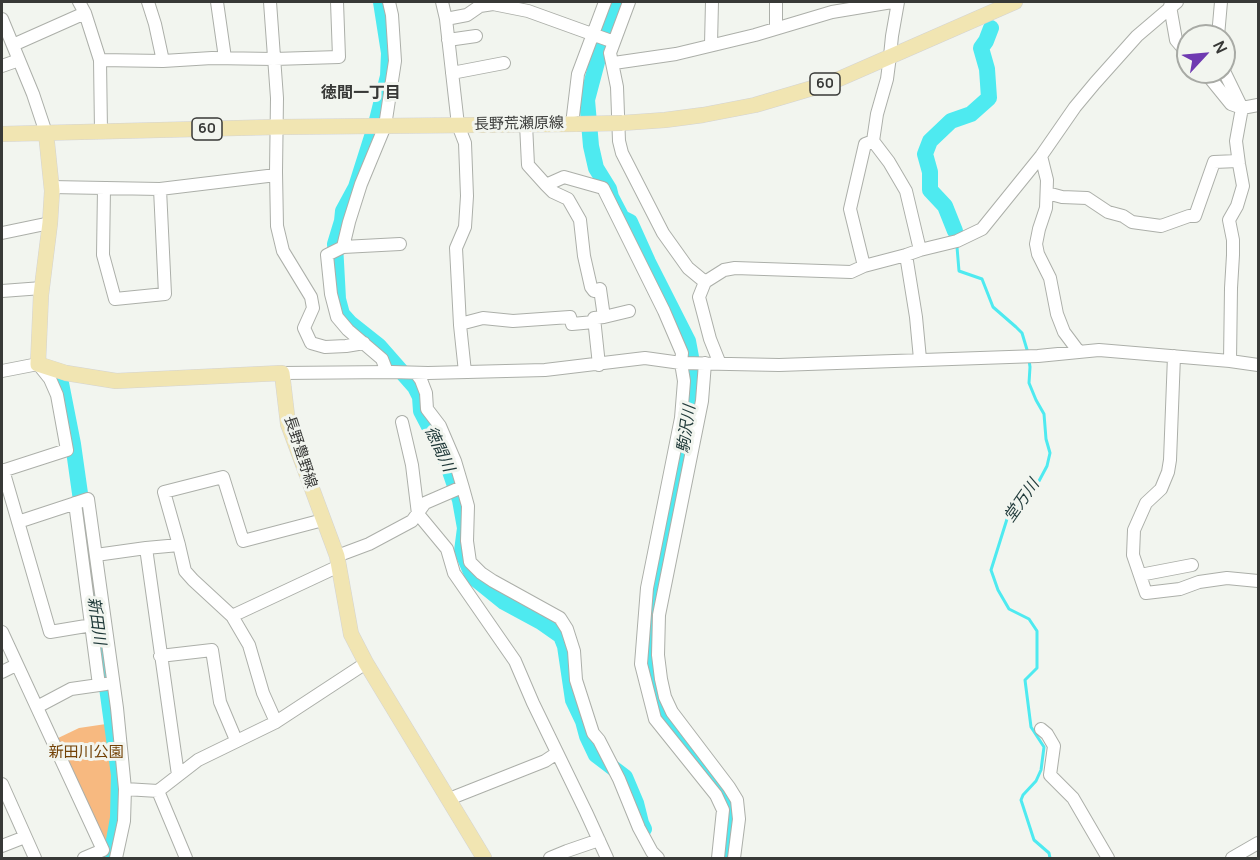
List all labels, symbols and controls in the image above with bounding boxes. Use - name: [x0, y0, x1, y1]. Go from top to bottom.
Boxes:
- north arrow: [1176, 24, 1236, 84]
- text: N: [1208, 37, 1233, 57]
- road number: 60: [810, 73, 840, 95]
- district label: 徳間一丁目: [321, 84, 401, 104]
- street label: 長野荒瀬原線: [474, 114, 564, 134]
- road number: 60: [192, 118, 222, 140]
- water label: 駒沢川: [674, 404, 700, 454]
- street label: 長野豊野線: [280, 414, 320, 490]
- water label: 徳間川: [420, 423, 458, 475]
- water label: 堂万川: [1000, 476, 1044, 526]
- water label: 新田川: [83, 596, 109, 646]
- park label: 新田川公園: [49, 744, 123, 762]

